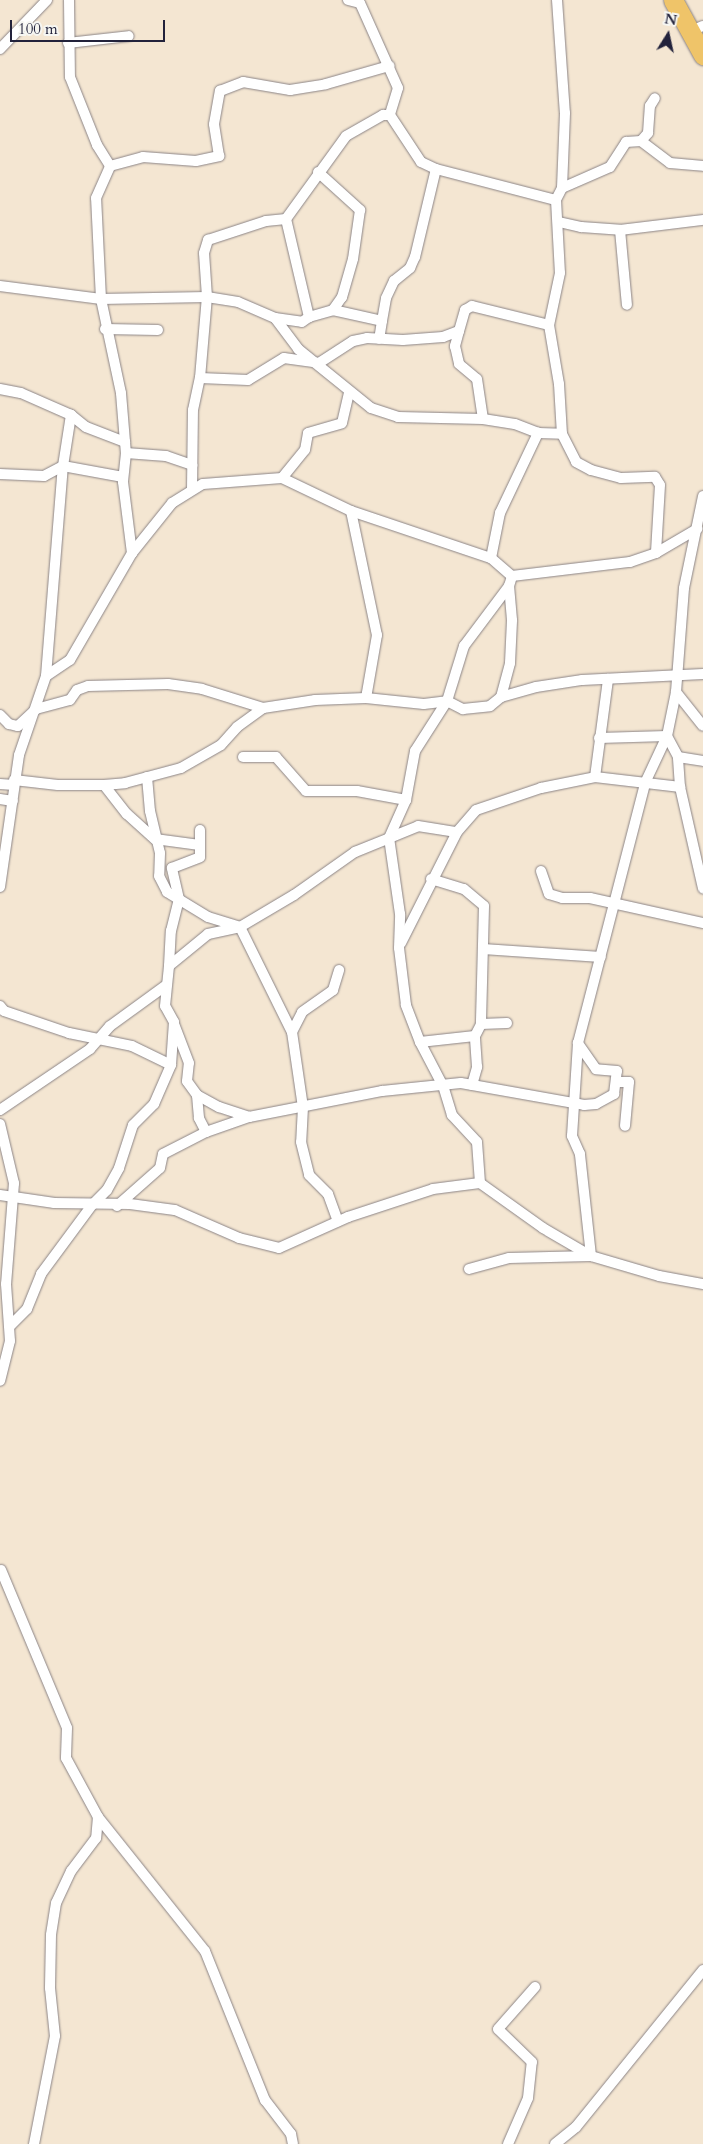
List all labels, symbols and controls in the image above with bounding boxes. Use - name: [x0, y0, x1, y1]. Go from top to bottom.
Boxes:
- text: N: [663, 9, 678, 30]
- scale bar: [12, 10, 168, 42]
- north arrow: [643, 10, 693, 60]
- text: 100 m: [18, 19, 58, 39]

